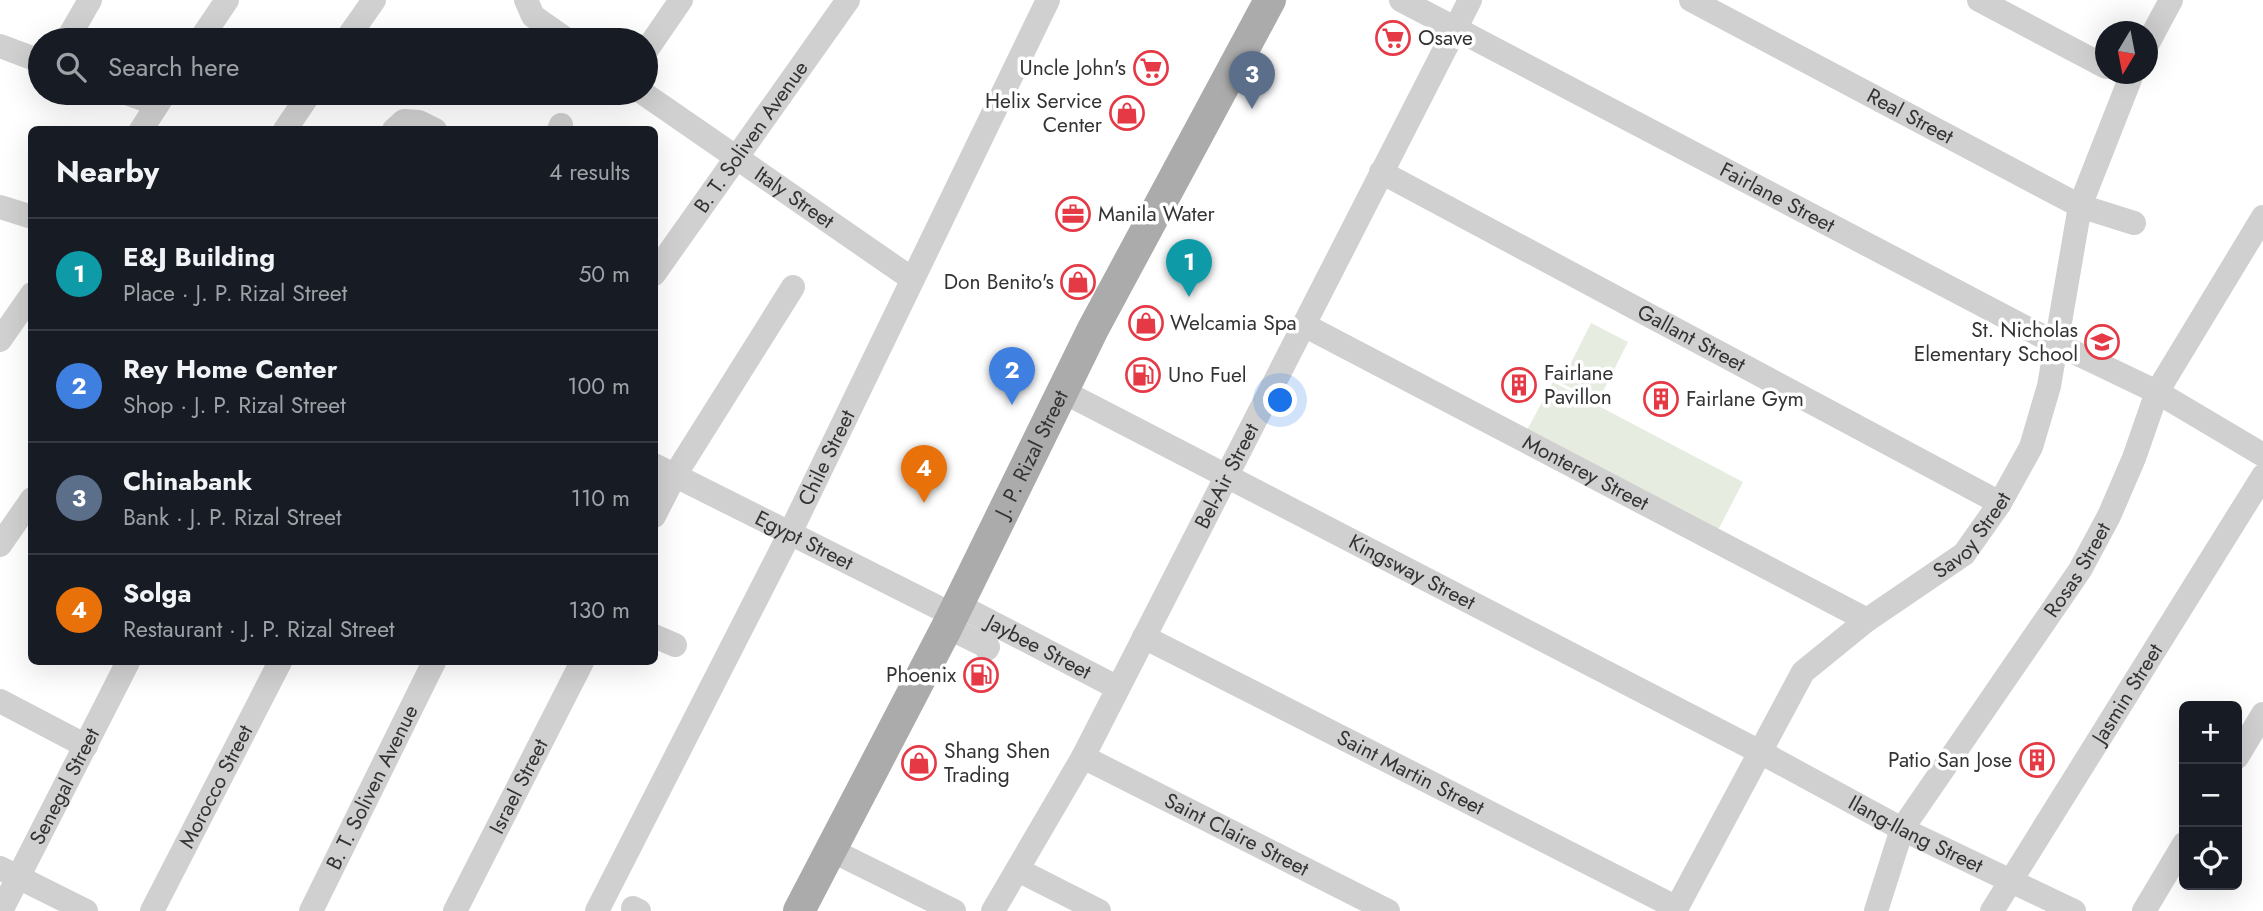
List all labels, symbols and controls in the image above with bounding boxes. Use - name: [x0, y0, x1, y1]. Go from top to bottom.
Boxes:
- supermarket icon: Osave: [1374, 19, 1412, 57]
- north arrow: [2095, 21, 2158, 84]
- place label: Osave: [1418, 23, 1473, 53]
- search box: [28, 28, 658, 105]
- icon: search: [52, 48, 90, 86]
- text: Search here: [108, 48, 240, 86]
- supermarket icon: Uncle John's: [1132, 49, 1170, 87]
- pin: 3: [1229, 51, 1275, 109]
- place label: Uncle John's: [1020, 53, 1126, 83]
- street label: B. T. Soliven Avenue: [687, 55, 815, 219]
- street label: Real Street: [1862, 81, 1959, 151]
- place label: Helix Service Center: [985, 86, 1103, 140]
- shop icon: Helix Service Center: [1108, 94, 1146, 132]
- text: Nearby: [56, 150, 159, 193]
- text: 4 results: [549, 155, 630, 189]
- street label: Fairlane Street: [1715, 155, 1840, 240]
- street label: Italy Street: [748, 159, 840, 236]
- office icon: Manila Water: [1054, 195, 1092, 233]
- place label: Manila Water: [1098, 199, 1215, 229]
- text: E&J Building: [123, 238, 275, 276]
- pin: 1: [1166, 239, 1212, 297]
- text: 1: [73, 257, 85, 291]
- text: 50 m: [578, 257, 630, 291]
- shop icon: Don Benito's: [1059, 263, 1097, 301]
- place label: Don Benito's: [944, 267, 1054, 297]
- text: Place · J. P. Rizal Street: [123, 276, 347, 310]
- street label: Gallant Street: [1632, 297, 1751, 379]
- shop icon: Welcamia Spa: [1127, 304, 1165, 342]
- place label: Welcamia Spa: [1170, 308, 1297, 338]
- place label: St. Nicholas Elementary School: [1914, 315, 2078, 369]
- school or university icon: St. Nicholas Elementary School: [2083, 323, 2121, 361]
- pin: 2: [989, 347, 1035, 405]
- text: Rey Home Center: [123, 350, 337, 388]
- fuel station icon: Uno Fuel: [1124, 356, 1162, 394]
- place label: Fairlane Pavillon: [1544, 358, 1614, 412]
- place label: Uno Fuel: [1168, 360, 1247, 390]
- building icon: Fairlane Pavillon: [1500, 366, 1538, 404]
- text: 2: [71, 369, 87, 403]
- text: 100 m: [567, 369, 630, 403]
- building icon: Fairlane Gym: [1642, 380, 1680, 418]
- your location: [1263, 383, 1297, 417]
- place label: Fairlane Gym: [1686, 384, 1804, 414]
- street label: J. P. Rizal Street: [987, 385, 1076, 525]
- text: Shop · J. P. Rizal Street: [123, 388, 346, 422]
- street label: Chile Street: [790, 405, 862, 511]
- street label: Bel-Air Street: [1187, 418, 1266, 534]
- street label: Monterey Street: [1517, 427, 1654, 518]
- pin: 4: [901, 445, 947, 503]
- text: Chinabank: [123, 462, 252, 500]
- text: 3: [72, 481, 86, 515]
- text: 110 m: [571, 481, 630, 515]
- street label: Savoy Street: [1927, 487, 2018, 586]
- text: Bank · J. P. Rizal Street: [123, 500, 341, 534]
- street label: Egypt Street: [750, 503, 858, 578]
- street label: Rosas Street: [2037, 517, 2118, 624]
- street label: Kingsway Street: [1343, 527, 1480, 617]
- text: Solga: [123, 574, 191, 612]
- text: 4: [71, 593, 87, 627]
- text: 130 m: [568, 593, 630, 627]
- street label: Jaybee Street: [978, 606, 1096, 687]
- text: Restaurant · J. P. Rizal Street: [123, 612, 395, 646]
- street label: Jasmin Street: [2083, 638, 2170, 752]
- fuel station icon: Phoenix: [962, 656, 1000, 694]
- place label: Phoenix: [886, 660, 956, 690]
- street label: B. T. Soliven Avenue: [319, 700, 426, 875]
- map controls: [2179, 701, 2242, 890]
- button: +: [2179, 701, 2242, 764]
- street label: Morocco Street: [172, 720, 260, 853]
- street label: Saint Martin Street: [1332, 722, 1489, 823]
- street label: Senegal Street: [22, 723, 107, 850]
- street label: Israel Street: [482, 734, 555, 839]
- place label: Shang Shen Trading: [944, 736, 1050, 790]
- building icon: Patio San Jose: [2018, 741, 2056, 779]
- shop icon: Shang Shen Trading: [900, 744, 938, 782]
- place label: Patio San Jose: [1888, 745, 2012, 775]
- button: −: [2179, 764, 2242, 827]
- street label: Saint Claire Street: [1159, 785, 1314, 884]
- street label: Ilang-Ilang Street: [1843, 788, 1988, 880]
- button: locate: [2179, 827, 2242, 890]

